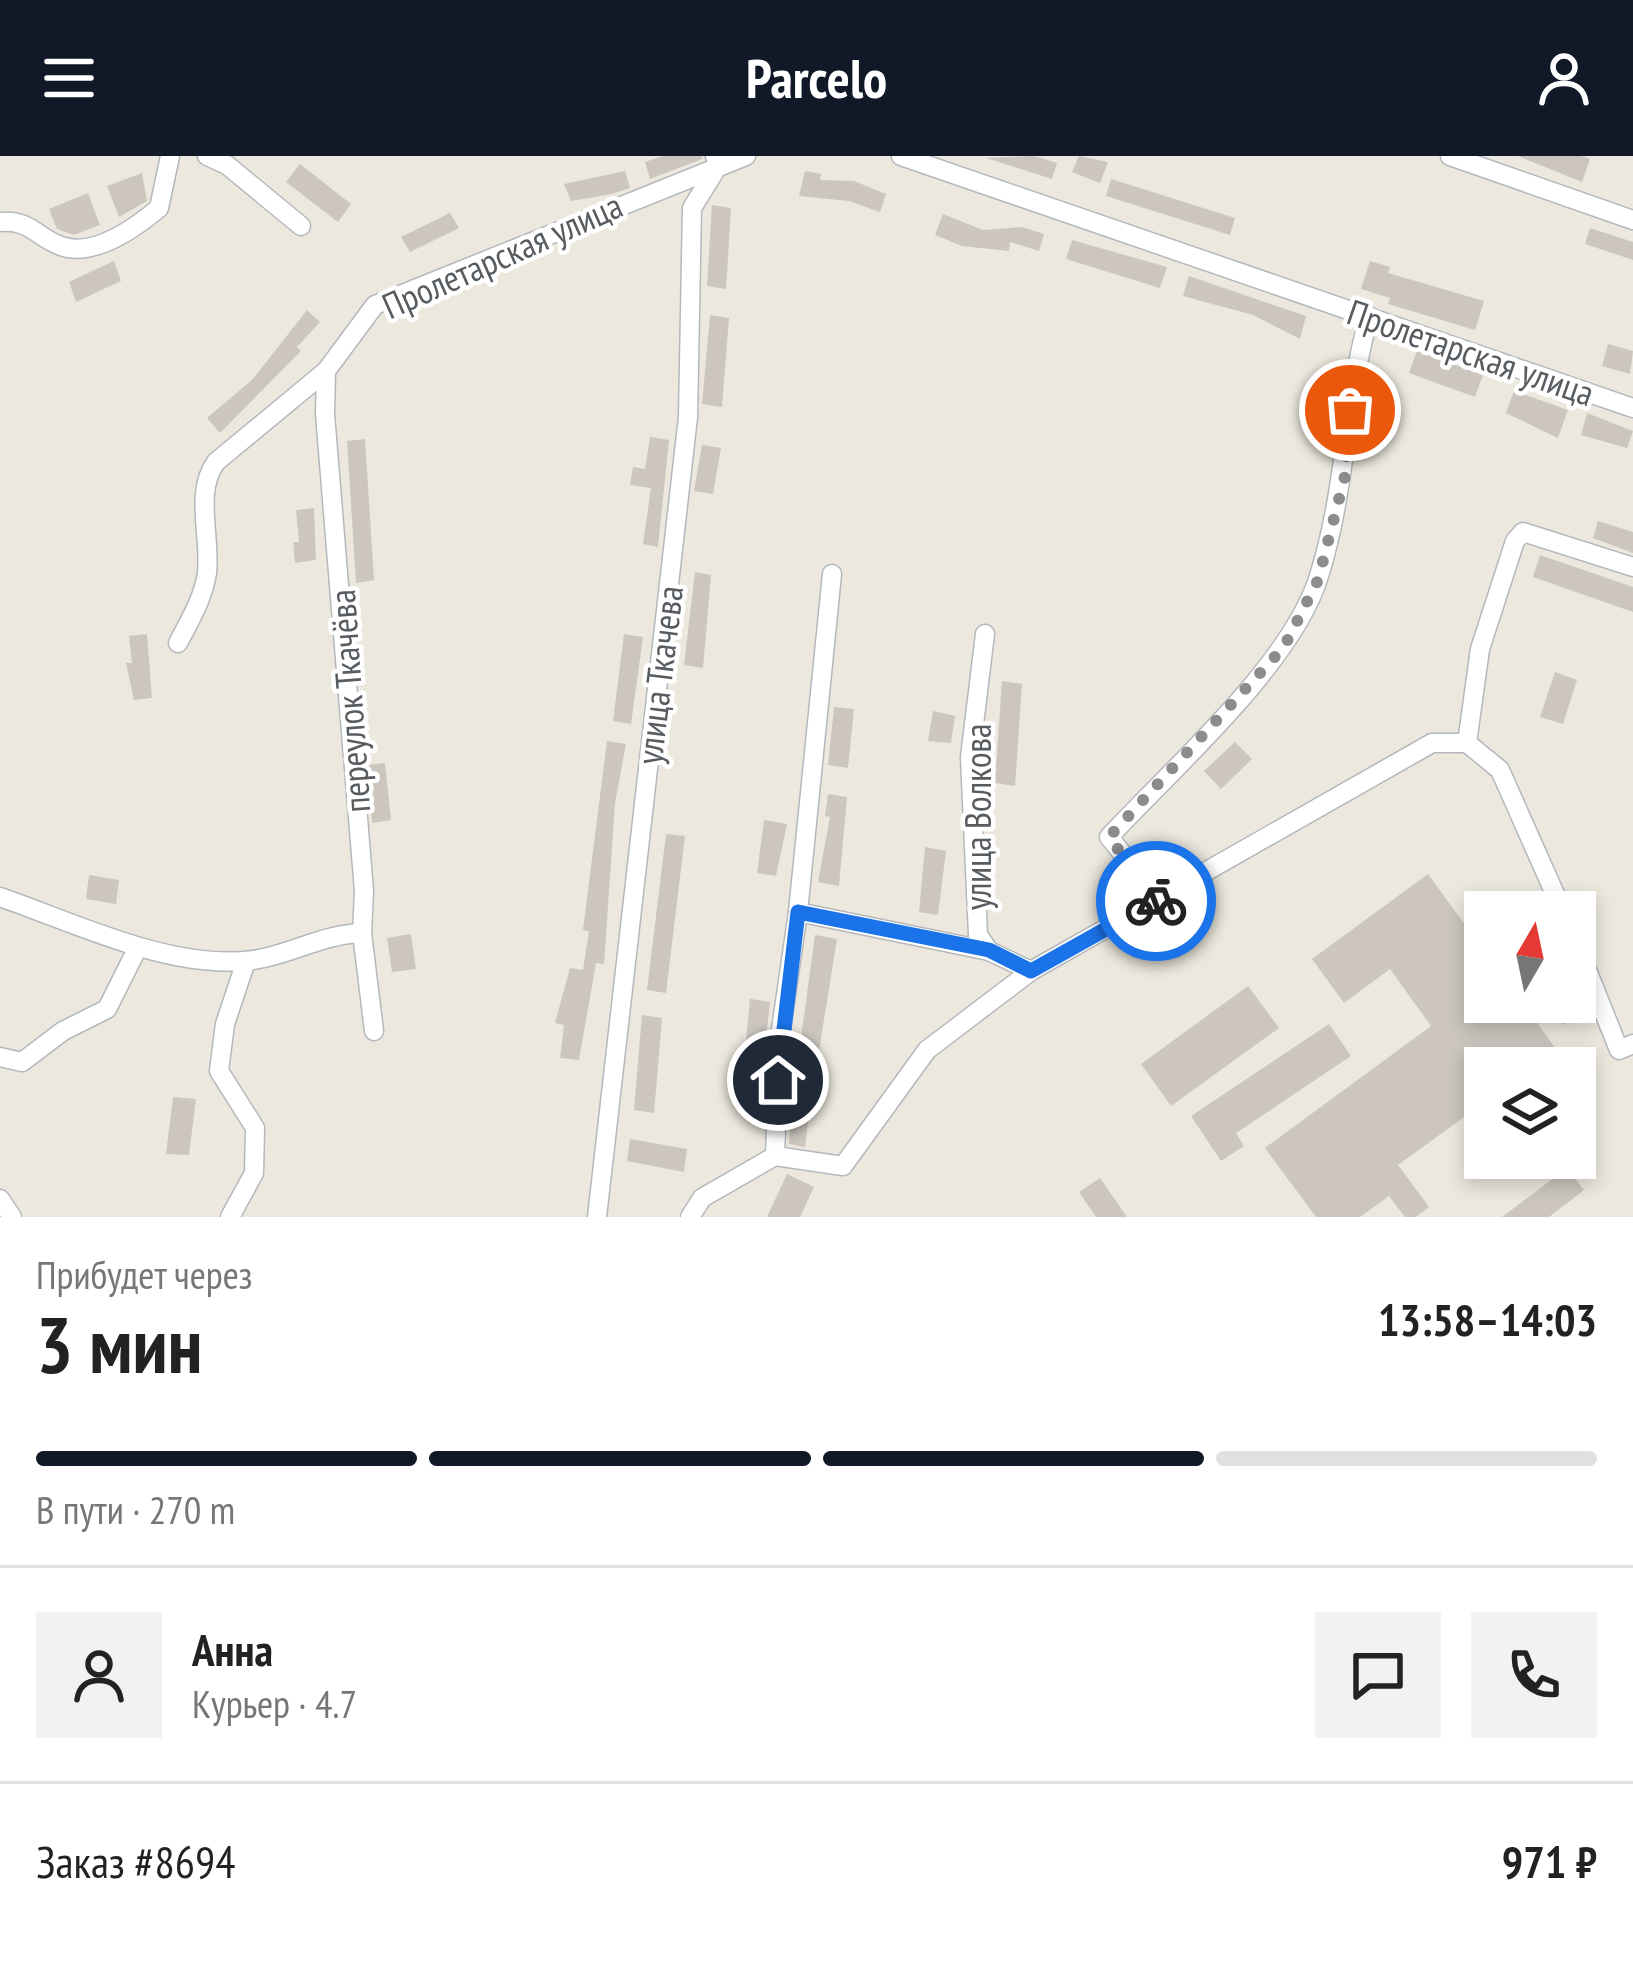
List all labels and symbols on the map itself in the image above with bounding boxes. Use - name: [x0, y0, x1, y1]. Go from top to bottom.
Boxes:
- street label: Пролетарская улица: [375, 181, 629, 329]
- street label: Пролетарская улица: [1342, 288, 1600, 416]
- pin: [1299, 359, 1401, 461]
- street label: улица Ткачева: [625, 583, 693, 767]
- street label: переулок Ткачёва: [318, 588, 380, 814]
- street label: улица Волкова: [954, 724, 1001, 910]
- courier: [1096, 841, 1216, 961]
- north arrow: [1464, 891, 1596, 1023]
- pin: [727, 1029, 829, 1131]

